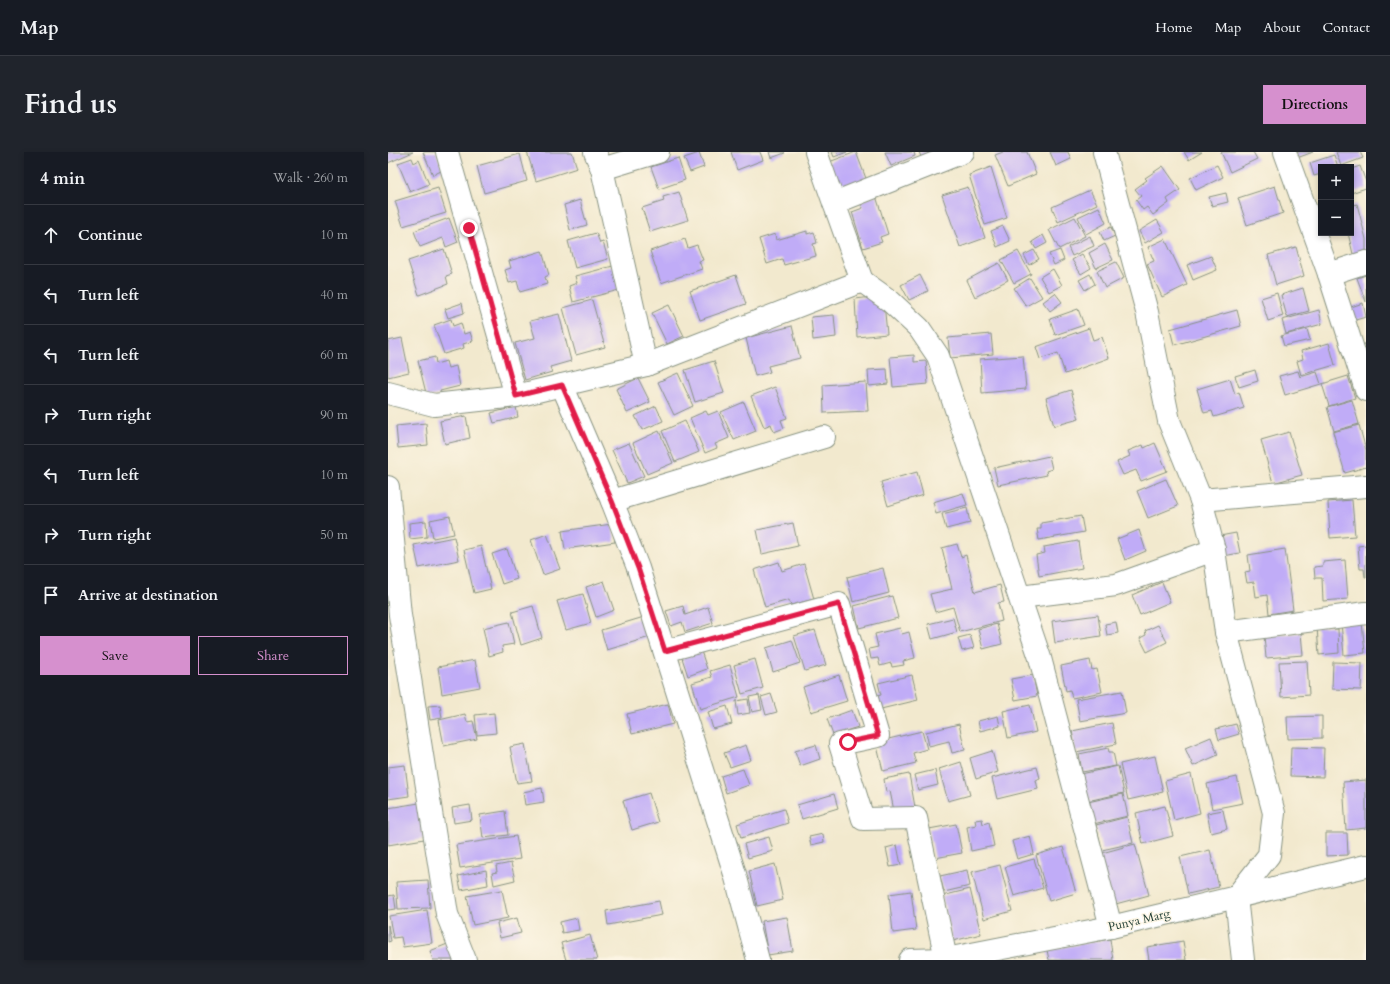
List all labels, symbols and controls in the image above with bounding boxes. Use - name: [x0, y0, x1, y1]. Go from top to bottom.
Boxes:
- text: Map: [20, 15, 59, 41]
- text: Home: [1155, 18, 1193, 37]
- text: Map: [1215, 18, 1241, 37]
- text: About: [1263, 18, 1300, 37]
- text: Contact: [1322, 18, 1370, 37]
- text: Find us: [24, 85, 117, 123]
- button: Directions: [1263, 85, 1366, 124]
- map controls: [1318, 164, 1354, 236]
- button: +: [1318, 164, 1354, 200]
- text: 4 min: [40, 167, 85, 190]
- text: Walk · 260 m: [273, 169, 348, 187]
- button: −: [1318, 200, 1354, 236]
- route end: [460, 219, 478, 237]
- icon: ahead: [40, 224, 62, 246]
- text: Continue: [78, 225, 143, 245]
- text: 10 m: [320, 226, 348, 244]
- icon: left: [40, 284, 62, 306]
- text: Turn left: [78, 285, 139, 305]
- text: 40 m: [320, 286, 348, 304]
- icon: left: [40, 344, 62, 366]
- text: Turn left: [78, 345, 139, 365]
- text: 60 m: [320, 346, 348, 364]
- icon: right: [40, 404, 62, 426]
- text: Turn right: [78, 405, 151, 425]
- text: 90 m: [320, 406, 348, 424]
- icon: left: [40, 464, 62, 486]
- text: Turn left: [78, 465, 139, 485]
- text: 10 m: [320, 466, 348, 484]
- icon: right: [40, 524, 62, 546]
- text: Turn right: [78, 525, 151, 545]
- text: 50 m: [320, 526, 348, 544]
- icon: arrive: [40, 584, 62, 606]
- text: Arrive at destination: [78, 585, 218, 605]
- button: Save: [40, 636, 190, 675]
- button: Share: [198, 636, 348, 675]
- route start: [839, 733, 857, 751]
- street label: Punya Marg: [1107, 905, 1172, 935]

